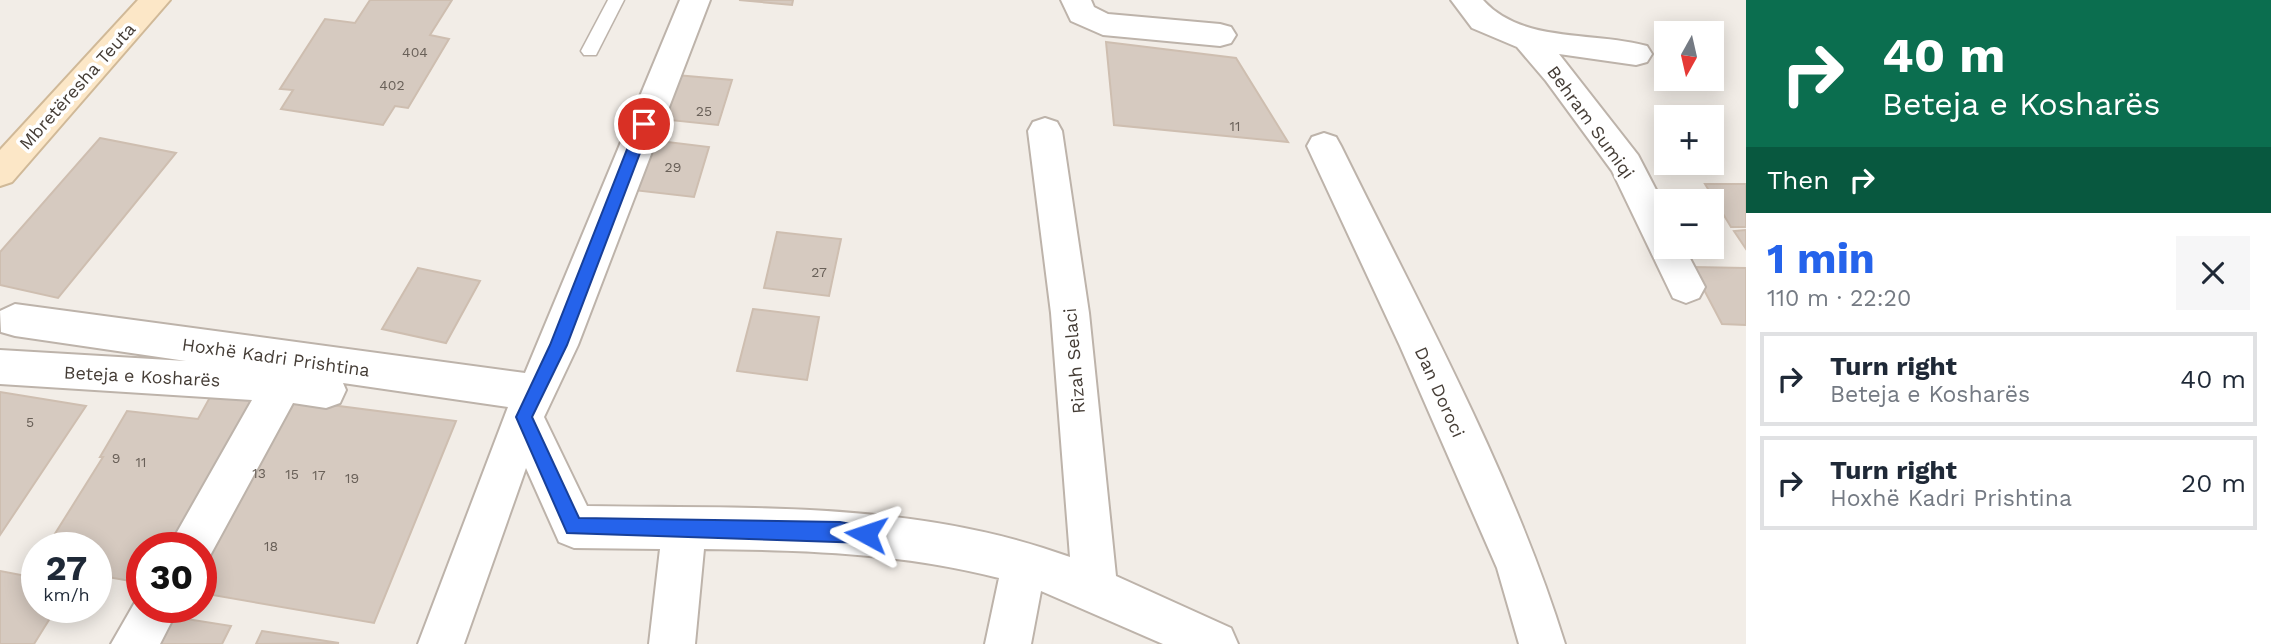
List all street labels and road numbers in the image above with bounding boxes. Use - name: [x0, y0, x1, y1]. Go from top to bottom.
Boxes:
- street label: Mbretëresha Teuta: [15, 18, 139, 154]
- street label: Behram Sumiqi: [1543, 61, 1639, 183]
- street label: Rizah Selaci: [1059, 307, 1089, 415]
- street label: Hoxhë Kadri Prishtina: [181, 333, 371, 381]
- street label: Dan Doroci: [1411, 343, 1469, 441]
- street label: Beteja e Kosharës: [63, 361, 221, 391]

